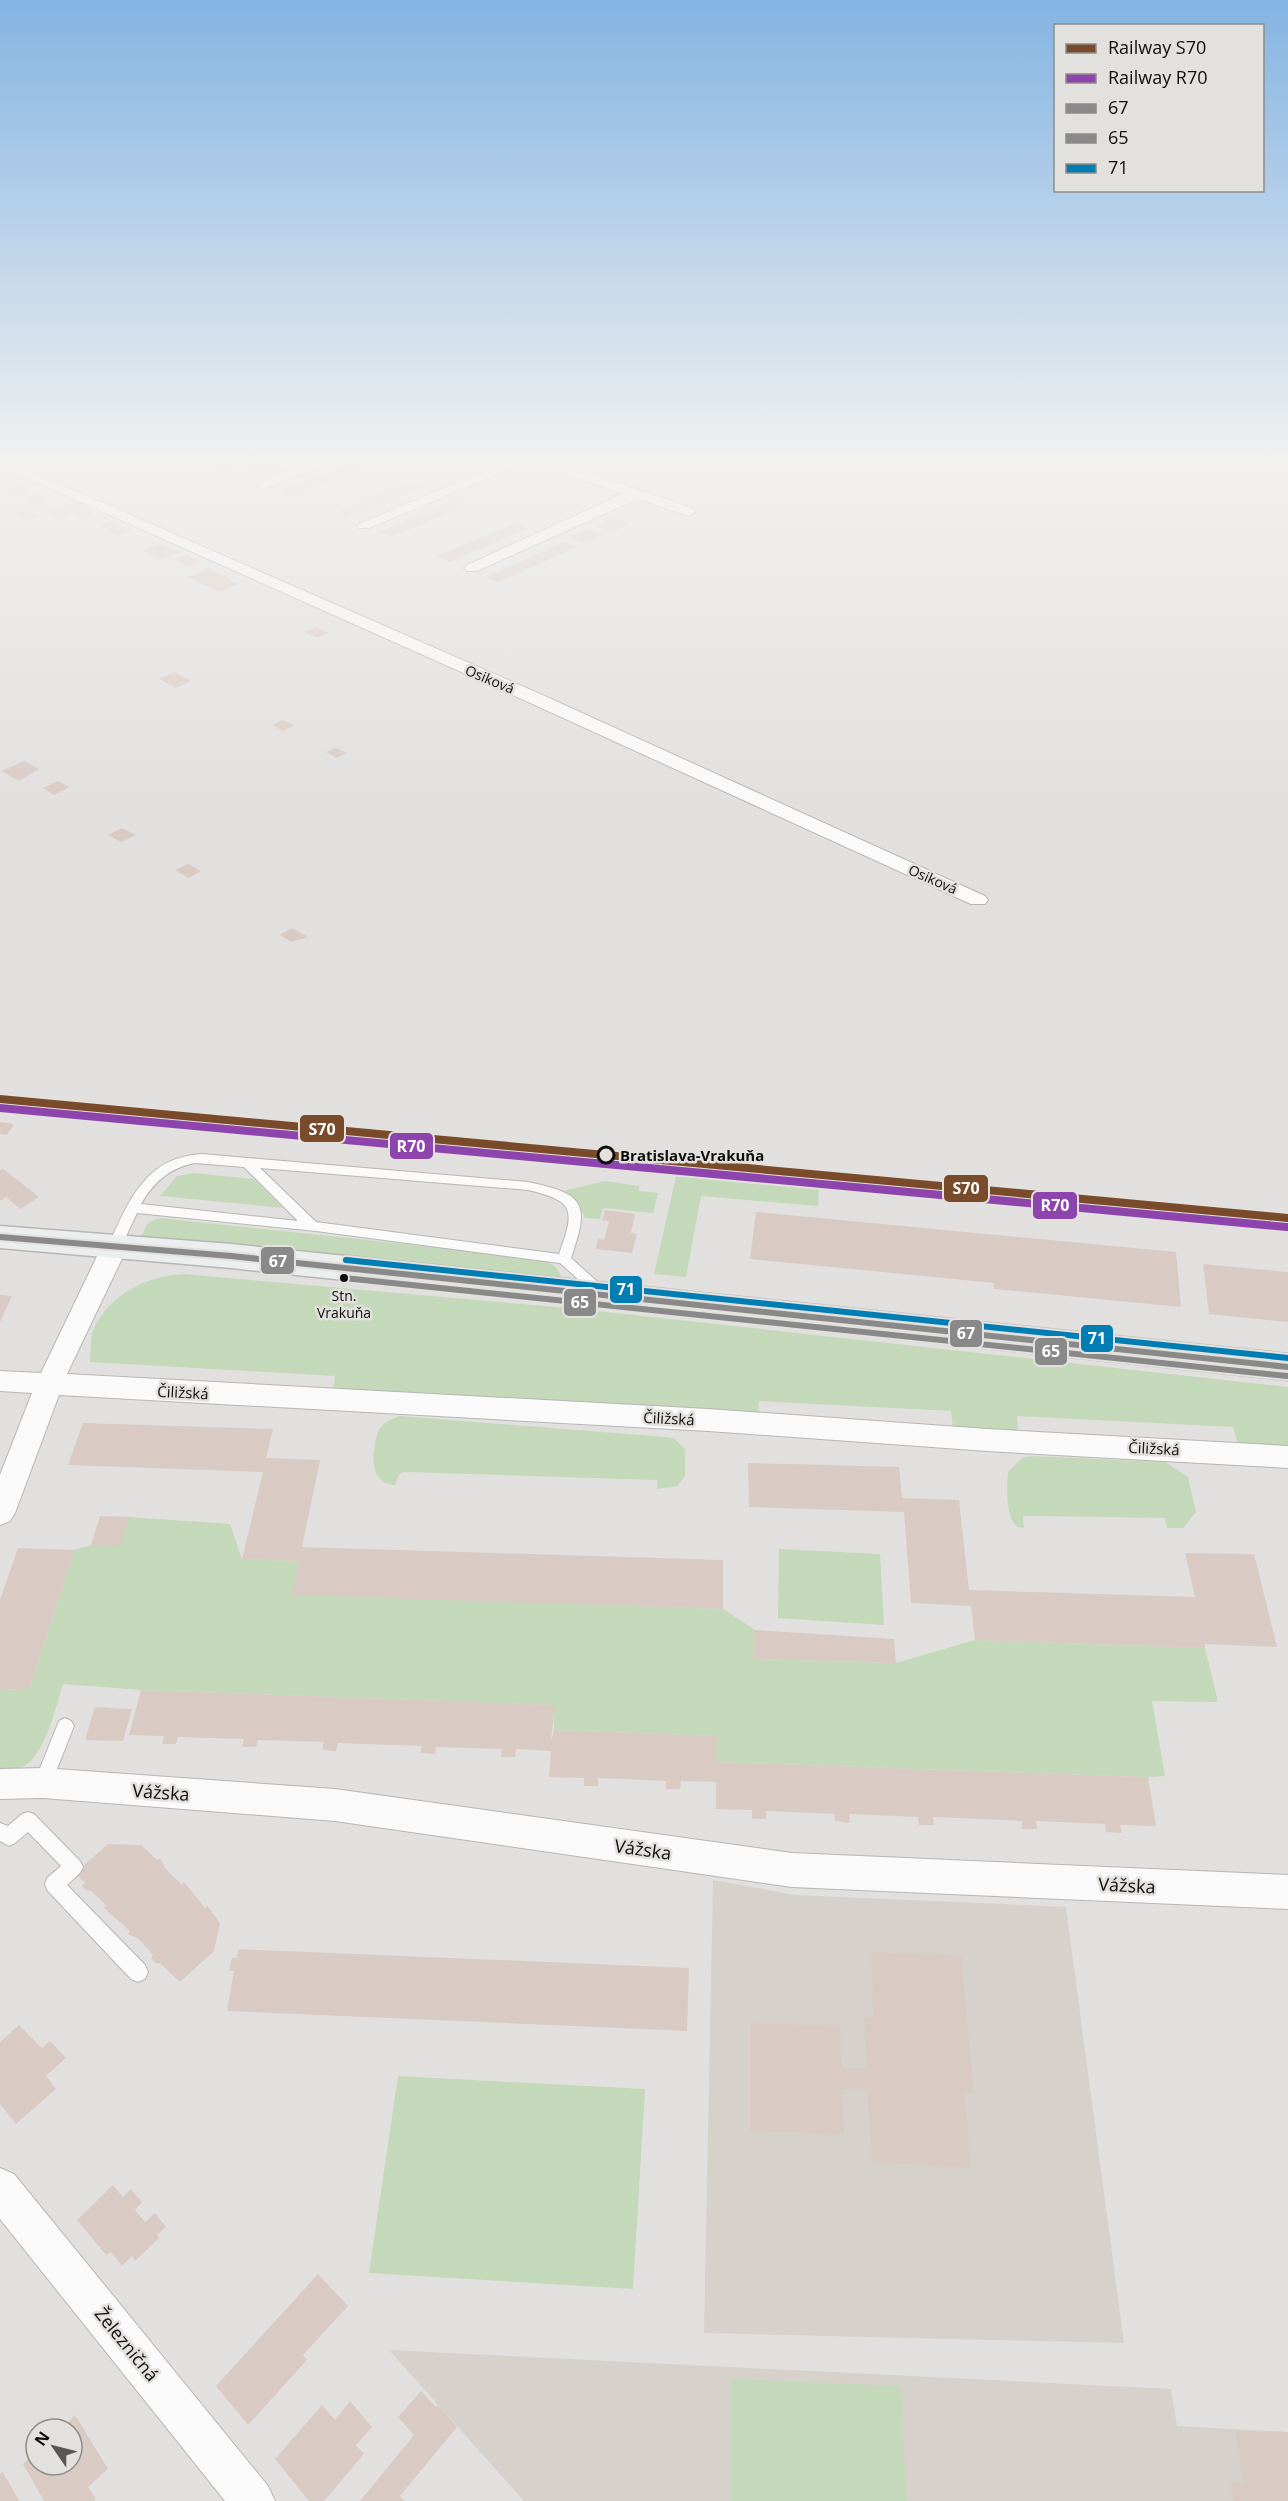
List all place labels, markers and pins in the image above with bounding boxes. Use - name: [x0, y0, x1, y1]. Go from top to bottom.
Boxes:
- place label: Bratislava-Vrakuňa: [620, 1145, 764, 1165]
- marker: Bratislava-Vrakuňa: [597, 1146, 615, 1164]
- marker: Stn. Vrakuňa: [338, 1272, 350, 1284]
- place label: Stn. Vrakuňa: [317, 1286, 371, 1322]

